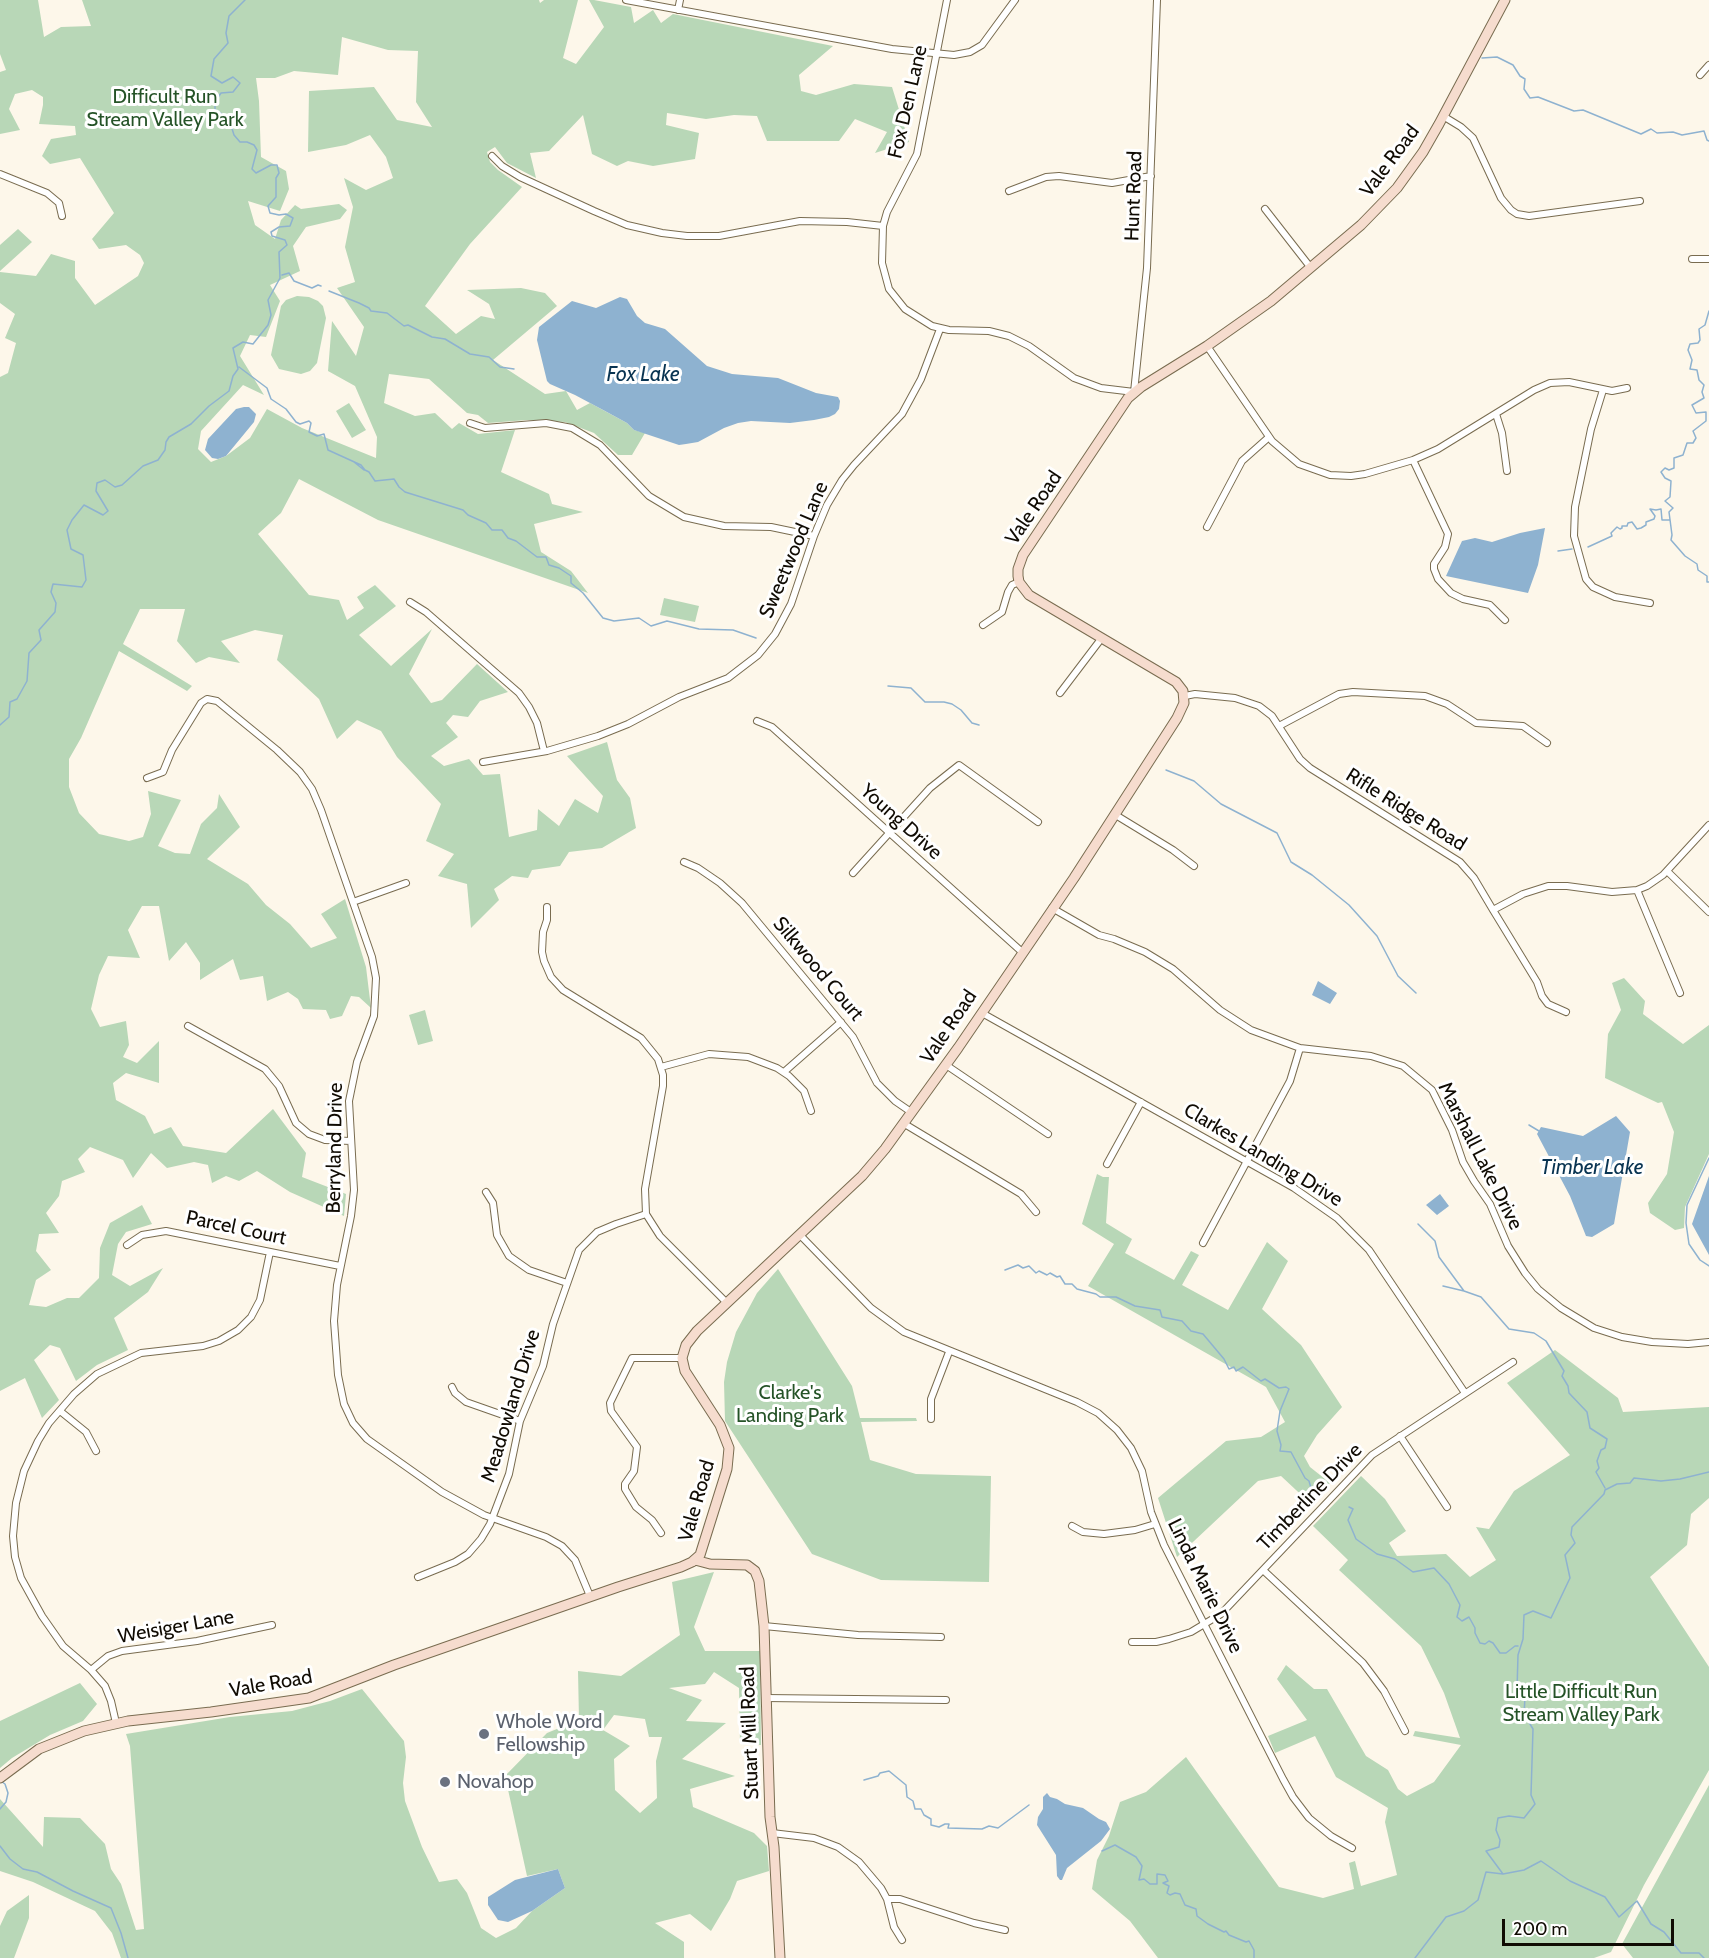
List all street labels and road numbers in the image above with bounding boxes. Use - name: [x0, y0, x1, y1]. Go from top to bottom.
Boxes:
- street label: Fox Den Lane: [883, 43, 933, 161]
- street label: Vale Road: [1355, 120, 1425, 202]
- street label: Hunt Road: [1120, 151, 1148, 241]
- street label: Vale Road: [1001, 467, 1067, 549]
- street label: Sweetwood Lane: [754, 478, 834, 622]
- street label: Rifle Ridge Road: [1341, 763, 1471, 857]
- street label: Young Drive: [855, 779, 947, 865]
- street label: Silkwood Court: [768, 912, 868, 1026]
- street label: Vale Road: [916, 986, 982, 1068]
- street label: Marshall Lake Drive: [1432, 1078, 1528, 1234]
- street label: Berryland Drive: [322, 1082, 348, 1214]
- street label: Clarkes Landing Drive: [1179, 1098, 1347, 1212]
- street label: Parcel Court: [184, 1206, 288, 1250]
- street label: Meadowland Drive: [476, 1327, 546, 1485]
- street label: Timberline Drive: [1253, 1438, 1367, 1556]
- street label: Vale Road: [674, 1457, 720, 1545]
- street label: Linda Marie Drive: [1162, 1515, 1248, 1657]
- street label: Weisiger Lane: [116, 1605, 236, 1649]
- street label: Vale Road: [228, 1665, 314, 1703]
- street label: Stuart Mill Road: [736, 1666, 764, 1800]

